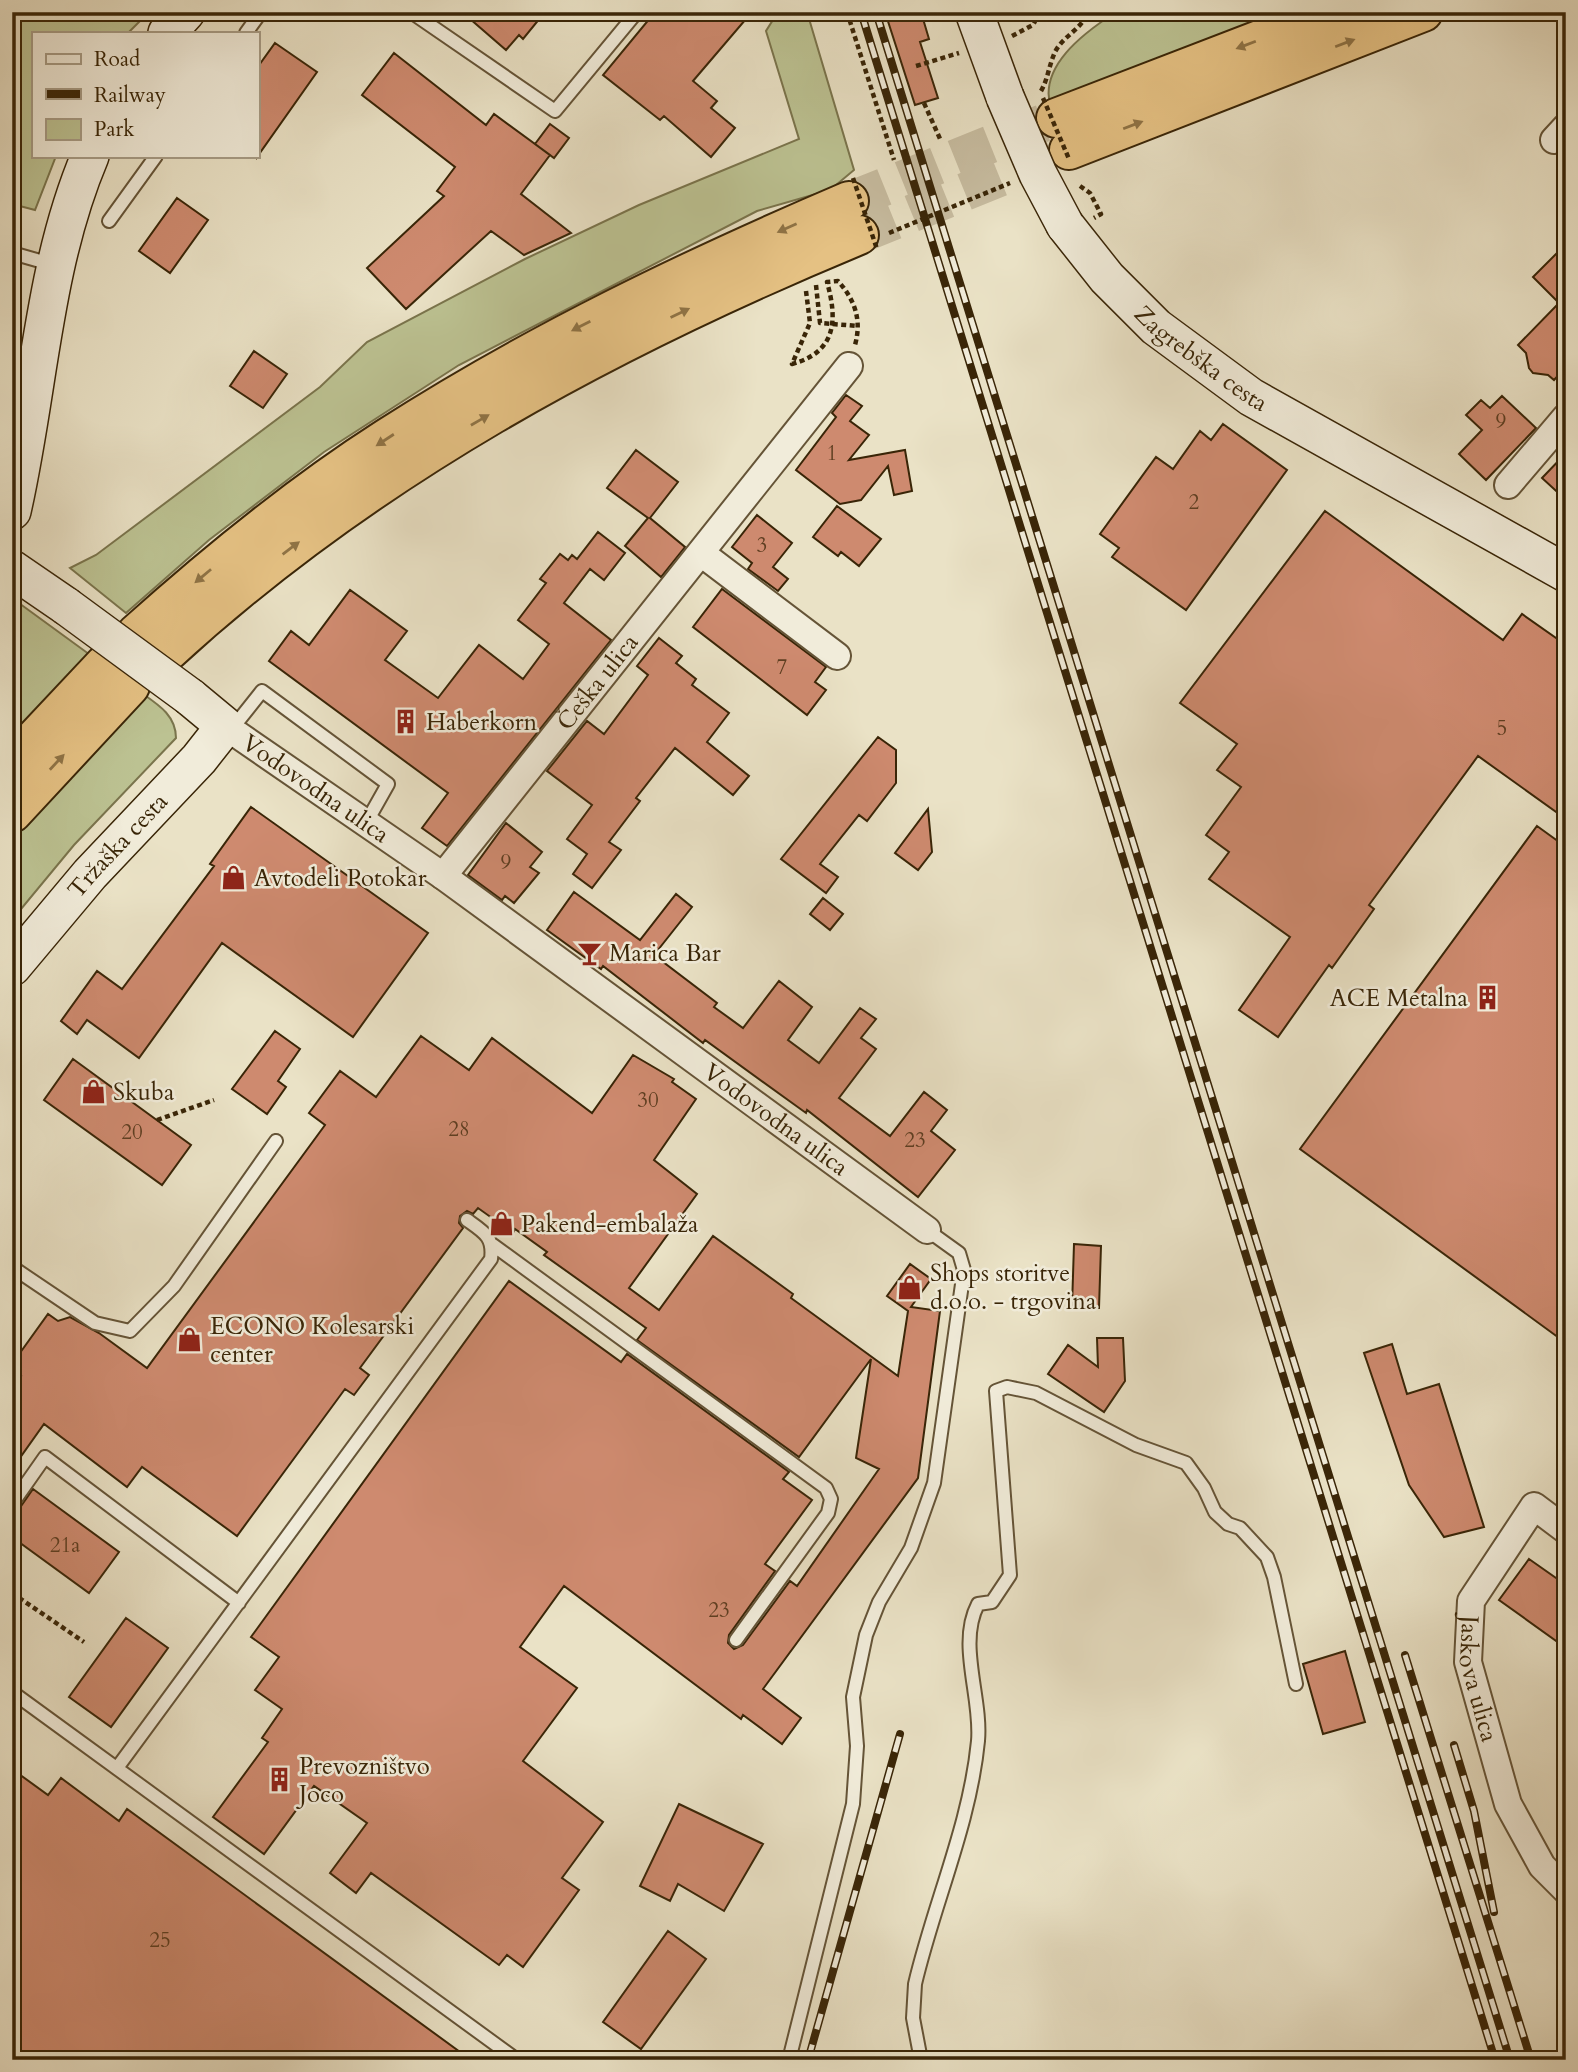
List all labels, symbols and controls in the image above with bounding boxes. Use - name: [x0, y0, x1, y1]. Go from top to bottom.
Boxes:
- legend: [32, 32, 259, 158]
- one-way arrow: [1335, 37, 1356, 48]
- one-way arrow: [1235, 40, 1256, 51]
- text: Road: [94, 45, 140, 74]
- text: Railway: [94, 81, 166, 110]
- text: Park: [94, 115, 135, 144]
- one-way arrow: [1123, 119, 1144, 130]
- one-way arrow: [776, 223, 797, 234]
- street label: Zagrebška cesta: [1127, 298, 1274, 420]
- one-way arrow: [670, 308, 690, 319]
- one-way arrow: [571, 320, 591, 331]
- house number: 9: [1496, 407, 1507, 436]
- one-way arrow: [470, 414, 489, 426]
- one-way arrow: [375, 433, 394, 446]
- house number: 1: [827, 439, 837, 468]
- house number: 2: [1189, 488, 1200, 517]
- house number: 3: [757, 531, 767, 560]
- one-way arrow: [282, 540, 300, 555]
- one-way arrow: [194, 568, 211, 583]
- street label: Češka ulica: [549, 627, 647, 737]
- house number: 7: [777, 653, 788, 682]
- place label: Haberkorn: [426, 706, 538, 739]
- building icon: Haberkorn: [392, 708, 420, 736]
- house number: 5: [1497, 714, 1507, 743]
- street label: Vodovodna ulica: [235, 726, 396, 851]
- one-way arrow: [49, 754, 65, 771]
- street label: Tržaška cesta: [60, 786, 176, 906]
- house number: 9: [501, 848, 512, 877]
- place label: Avtodeli Potokar: [254, 862, 427, 895]
- shop icon: Avtodeli Potokar: [220, 864, 248, 892]
- place label: Marica Bar: [609, 937, 721, 970]
- bar icon: Marica Bar: [575, 939, 603, 967]
- place label: ACE Metalna: [1330, 982, 1469, 1015]
- building icon: ACE Metalna: [1474, 984, 1502, 1012]
- street label: Vodovodna ulica: [696, 1056, 855, 1184]
- place label: Skuba: [113, 1076, 175, 1109]
- shop icon: Skuba: [79, 1078, 107, 1106]
- house number: 30: [637, 1086, 659, 1115]
- house number: 28: [448, 1115, 470, 1144]
- house number: 20: [121, 1118, 143, 1147]
- house number: 23: [904, 1126, 926, 1155]
- place label: Pakend-embalaža: [521, 1208, 699, 1241]
- shop icon: Pakend-embalaža: [487, 1210, 515, 1238]
- place label: Shops storitve d.o.o. - trgovina: [930, 1257, 1097, 1318]
- shop icon: Shops storitve d.o.o. - trgovina: [896, 1273, 924, 1301]
- place label: ECONO Kolesarski center: [210, 1310, 414, 1371]
- shop icon: ECONO Kolesarski center: [176, 1326, 204, 1354]
- house number: 21a: [50, 1531, 80, 1560]
- house number: 23: [708, 1596, 730, 1625]
- street label: Jaskova ulica: [1451, 1612, 1506, 1746]
- place label: Prevozništvo Joco: [296, 1750, 430, 1811]
- building icon: Prevozništvo Joco: [265, 1766, 293, 1794]
- house number: 25: [149, 1926, 171, 1955]

